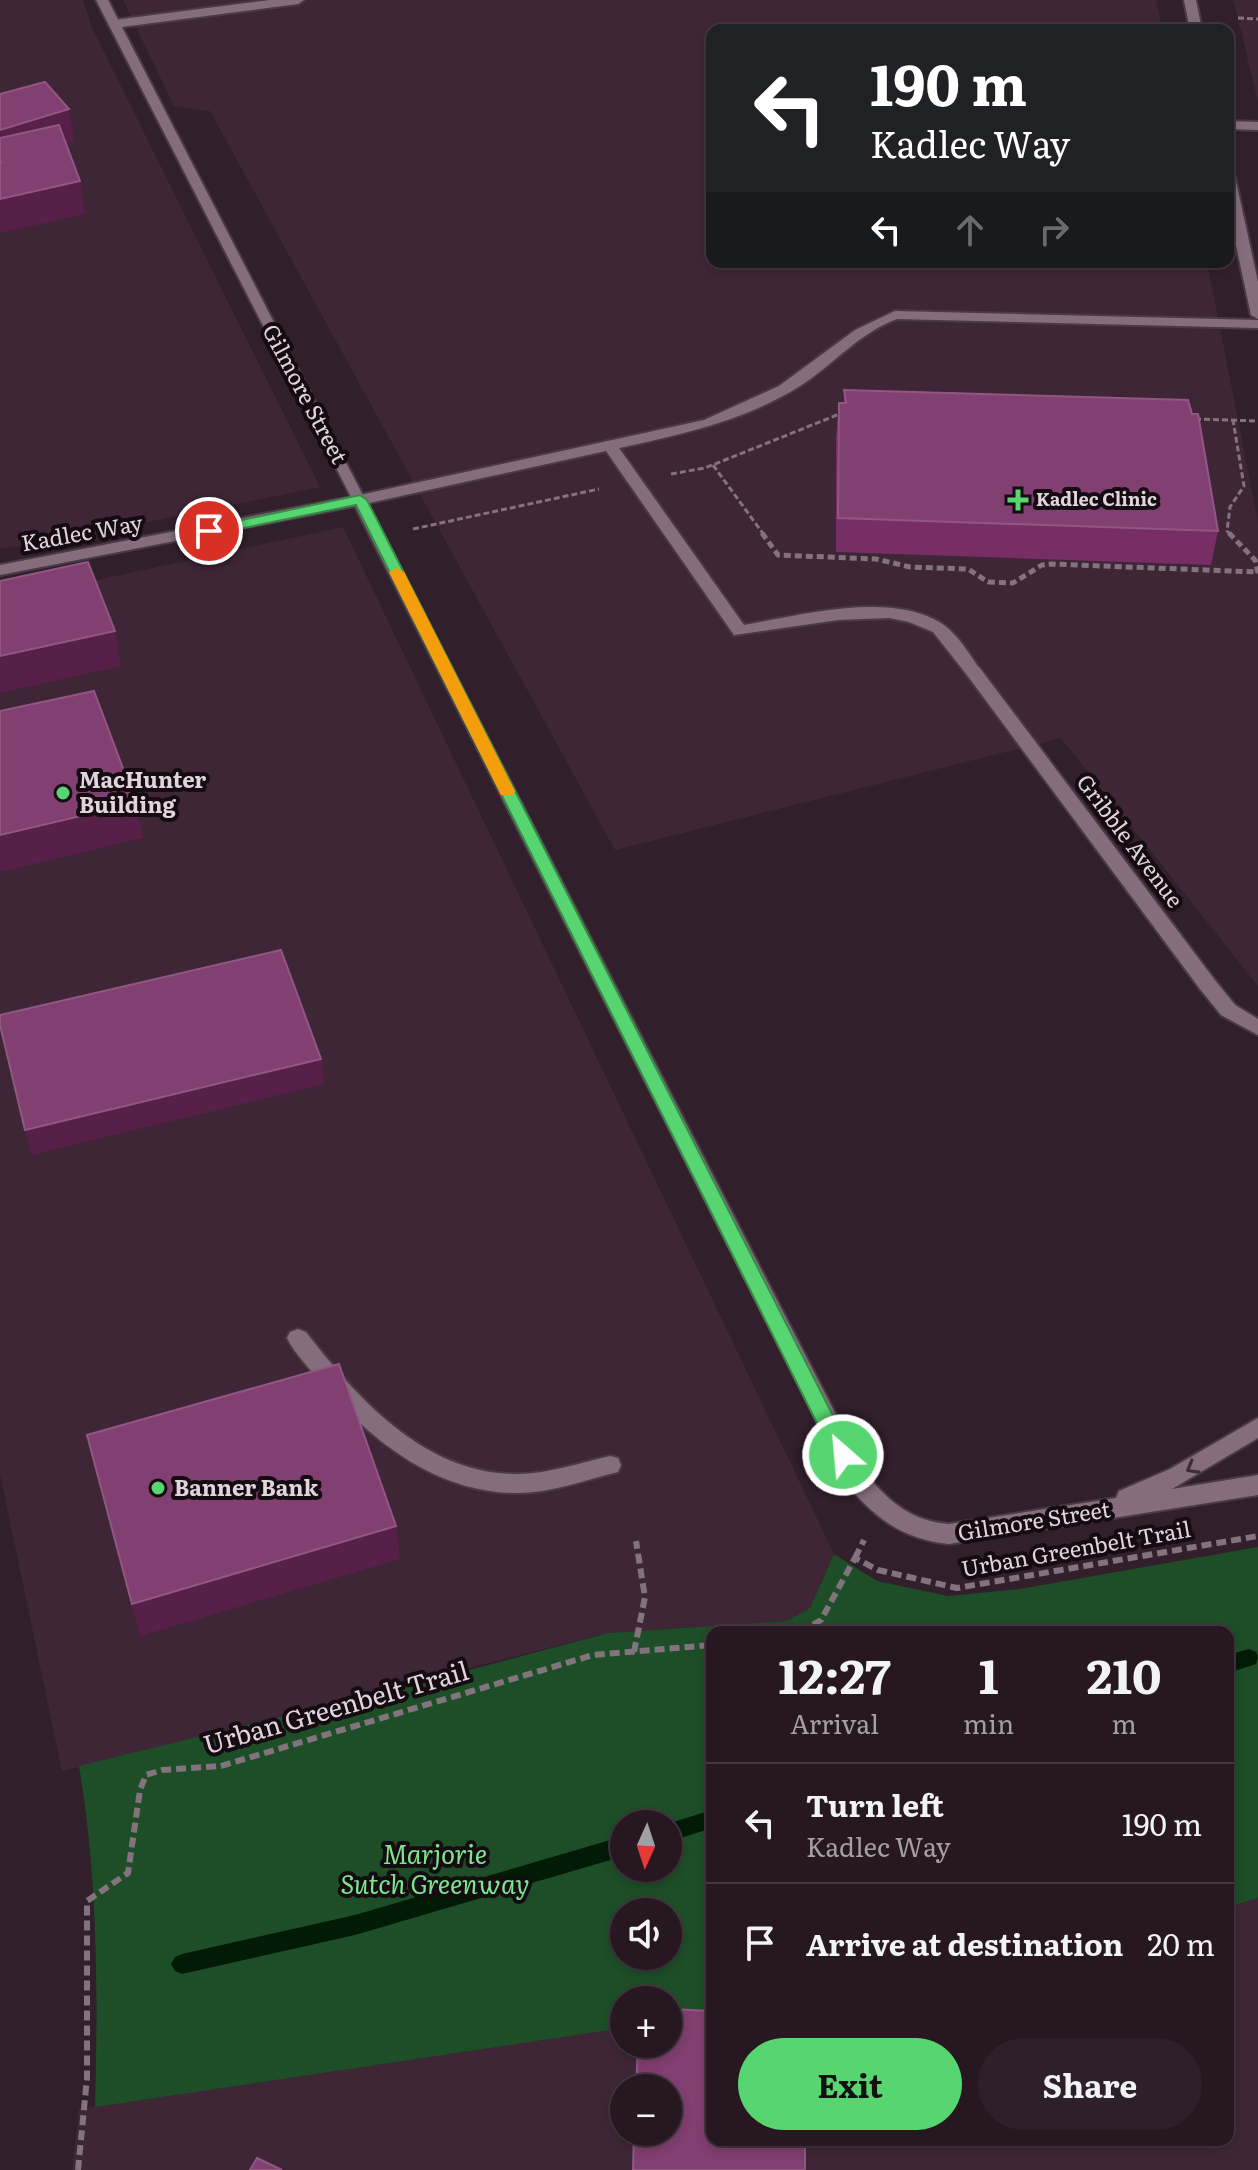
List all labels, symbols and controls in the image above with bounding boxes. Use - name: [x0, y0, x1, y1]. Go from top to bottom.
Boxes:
- text: 190 m: [870, 40, 1027, 123]
- icon: left: [738, 56, 842, 160]
- text: Kadlec Way: [870, 116, 1070, 169]
- icon: left: [864, 208, 908, 252]
- icon: ahead: [948, 208, 992, 252]
- icon: right: [1032, 208, 1076, 252]
- street label: Gilmore Street: [256, 318, 357, 469]
- place label: Kadlec Clinic: [1036, 485, 1157, 512]
- marker: Kadlec Clinic: [1007, 489, 1029, 511]
- pin: [175, 497, 243, 565]
- street label: Kadlec Way: [19, 505, 145, 558]
- icon: arrive: [187, 509, 231, 553]
- place label: MacHunter Building: [79, 762, 206, 820]
- street label: Gribble Avenue: [1070, 766, 1192, 914]
- marker: MacHunter Building: [54, 784, 72, 802]
- position arrow: [801, 1413, 885, 1497]
- one-way arrow: [1186, 1458, 1201, 1474]
- place label: Banner Bank: [174, 1470, 318, 1503]
- marker: Banner Bank: [149, 1479, 167, 1497]
- street label: Gilmore Street: [955, 1491, 1112, 1548]
- street label: Urban Greenbelt Trail: [959, 1511, 1193, 1584]
- text: 12:27: [778, 1638, 891, 1709]
- text: 1: [979, 1638, 999, 1709]
- text: 210: [1086, 1638, 1162, 1709]
- street label: Urban Greenbelt Trail: [198, 1649, 473, 1762]
- text: Arrival: [790, 1703, 879, 1742]
- text: min: [963, 1703, 1014, 1742]
- text: m: [1111, 1703, 1137, 1742]
- text: Turn left: [806, 1782, 944, 1826]
- icon: left: [738, 1801, 782, 1845]
- text: 190 m: [1122, 1801, 1202, 1845]
- north arrow: [610, 1810, 682, 1882]
- map controls: [610, 1810, 682, 2146]
- text: Kadlec Way: [806, 1826, 951, 1865]
- park label: Marjorie Sutch Greenway: [341, 1833, 529, 1902]
- button: sound: [610, 1898, 682, 1970]
- icon: arrive: [738, 1921, 782, 1965]
- text: Arrive at destination: [806, 1921, 1123, 1965]
- text: 20 m: [1147, 1921, 1215, 1965]
- button: +: [610, 1986, 682, 2058]
- button: Exit: [738, 2038, 962, 2130]
- button: Share: [978, 2038, 1202, 2130]
- button: −: [610, 2074, 682, 2146]

